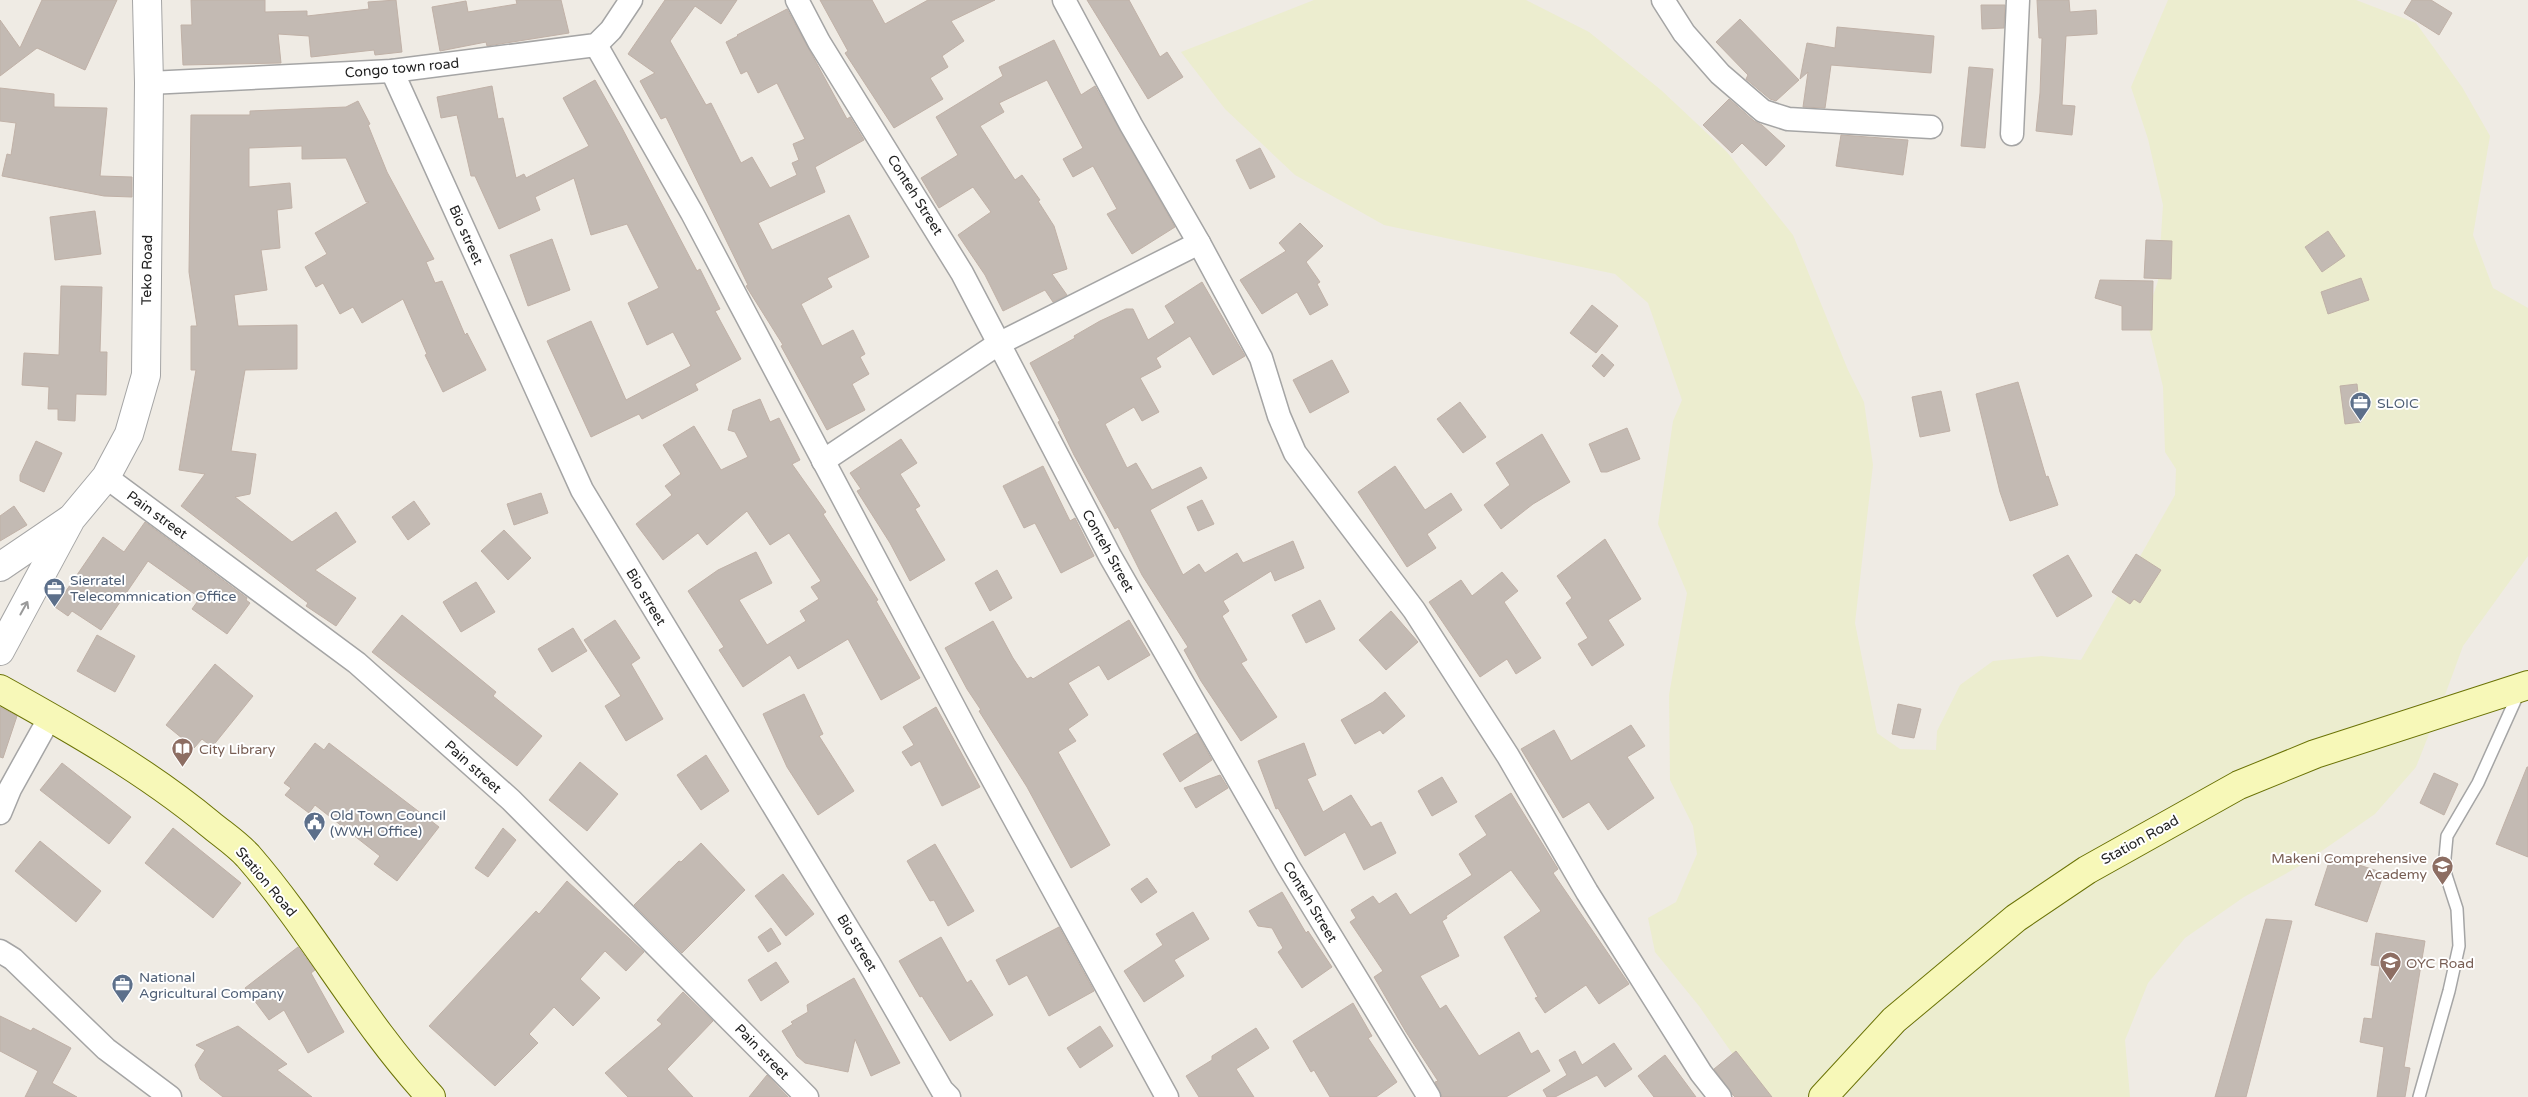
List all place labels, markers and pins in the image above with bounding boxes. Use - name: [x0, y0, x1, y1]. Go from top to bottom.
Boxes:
- office icon: SLOIC: [2349, 391, 2373, 422]
- place label: SLOIC: [2377, 395, 2419, 412]
- place label: Sierratel Telecommnication Office: [70, 572, 236, 605]
- office icon: Sierratel Telecommnication Office: [42, 576, 66, 607]
- library icon: City Library: [171, 737, 195, 768]
- place label: City Library: [199, 741, 276, 758]
- place label: Old Town Council (WWH Office): [330, 807, 446, 840]
- public building icon: Old Town Council (WWH Office): [302, 811, 326, 842]
- place label: Makeni Comprehensive Academy: [2271, 850, 2427, 883]
- school or university icon: Makeni Comprehensive Academy: [2431, 854, 2455, 885]
- school or university icon: OYC Road: [2378, 951, 2402, 982]
- place label: OYC Road: [2406, 955, 2474, 972]
- place label: National Agricultural Company: [139, 969, 285, 1002]
- office icon: National Agricultural Company: [111, 973, 135, 1004]

